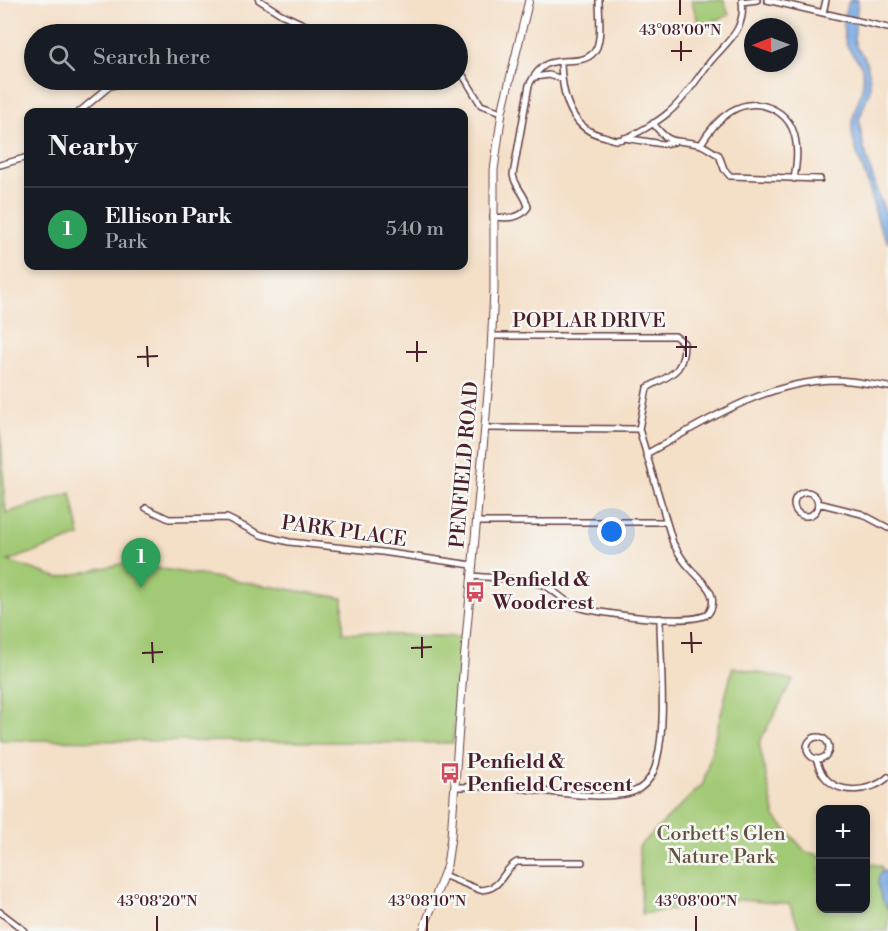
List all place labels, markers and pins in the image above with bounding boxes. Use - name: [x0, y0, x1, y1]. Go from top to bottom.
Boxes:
- pin: 1: [122, 538, 160, 588]
- place label: Penfield & Woodcrest: [491, 568, 595, 616]
- bus stop icon: Penfield & Woodcrest: [463, 580, 487, 604]
- place label: Penfield & Penfield Crescent: [467, 750, 633, 798]
- bus stop icon: Penfield & Penfield Crescent: [438, 761, 462, 785]

